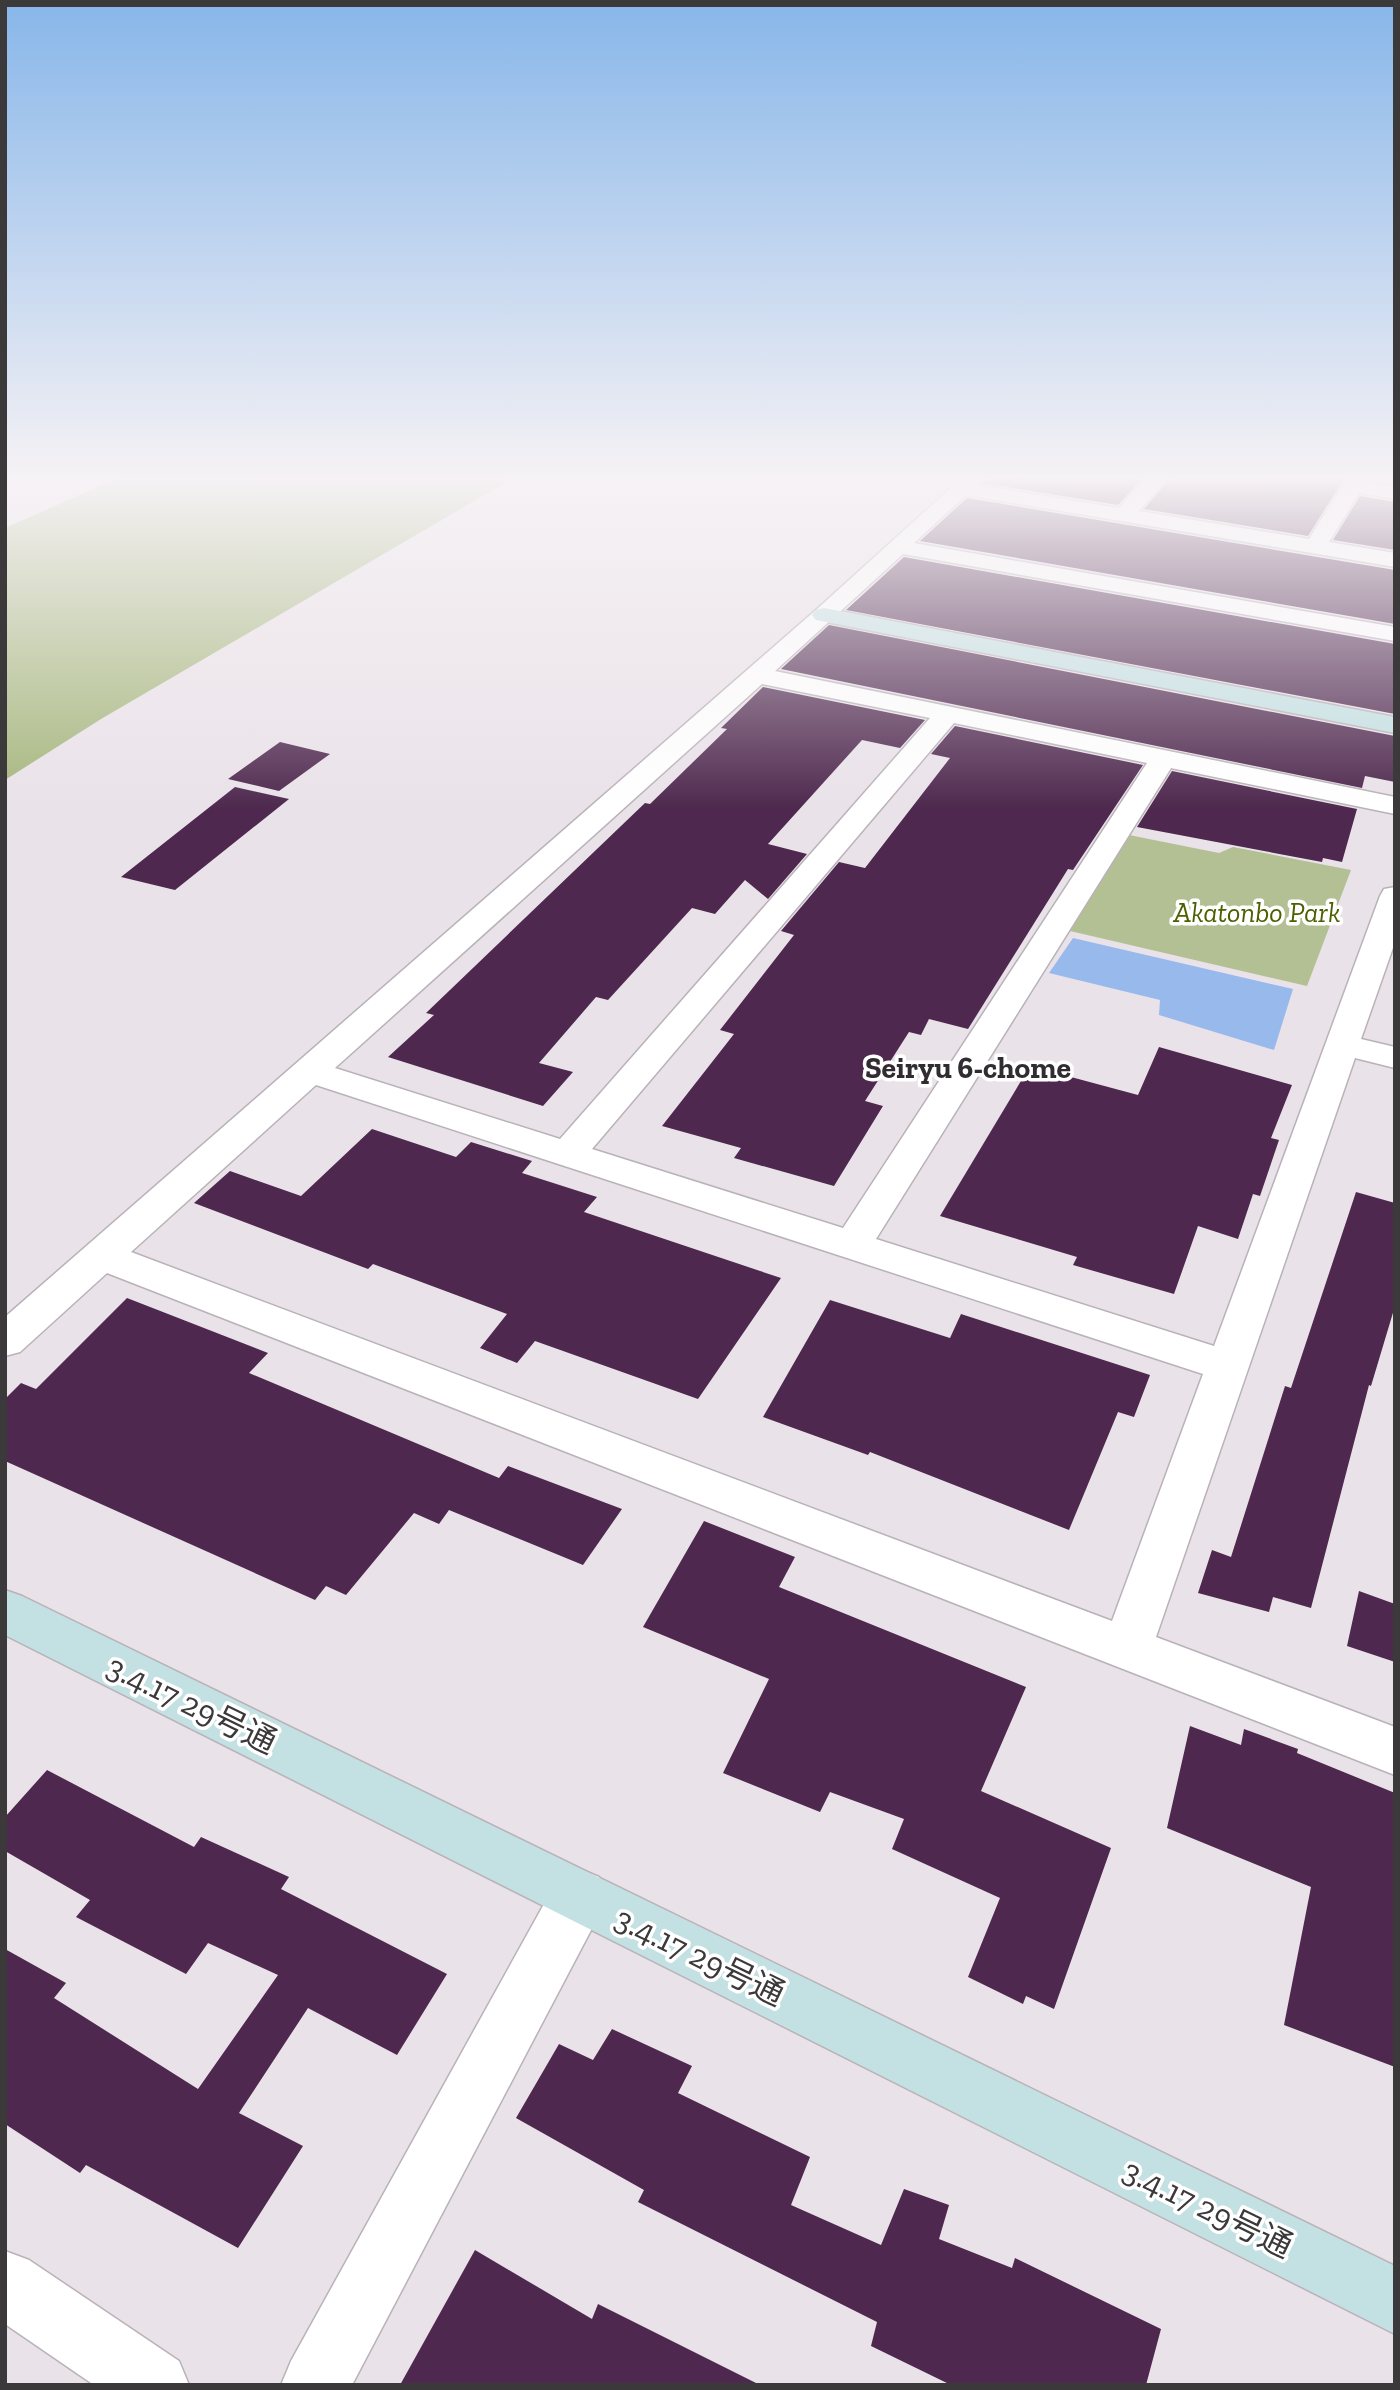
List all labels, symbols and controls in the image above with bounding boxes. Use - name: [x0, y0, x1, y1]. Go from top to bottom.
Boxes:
- park label: Akatonbo Park: [1173, 896, 1340, 929]
- district label: Seiryu 6-chome: [865, 1050, 1071, 1086]
- street label: 3.4.17 29号通: [101, 1646, 283, 1762]
- street label: 3.4.17 29号通: [609, 1898, 791, 2014]
- street label: 3.4.17 29号通: [1117, 2150, 1299, 2266]

